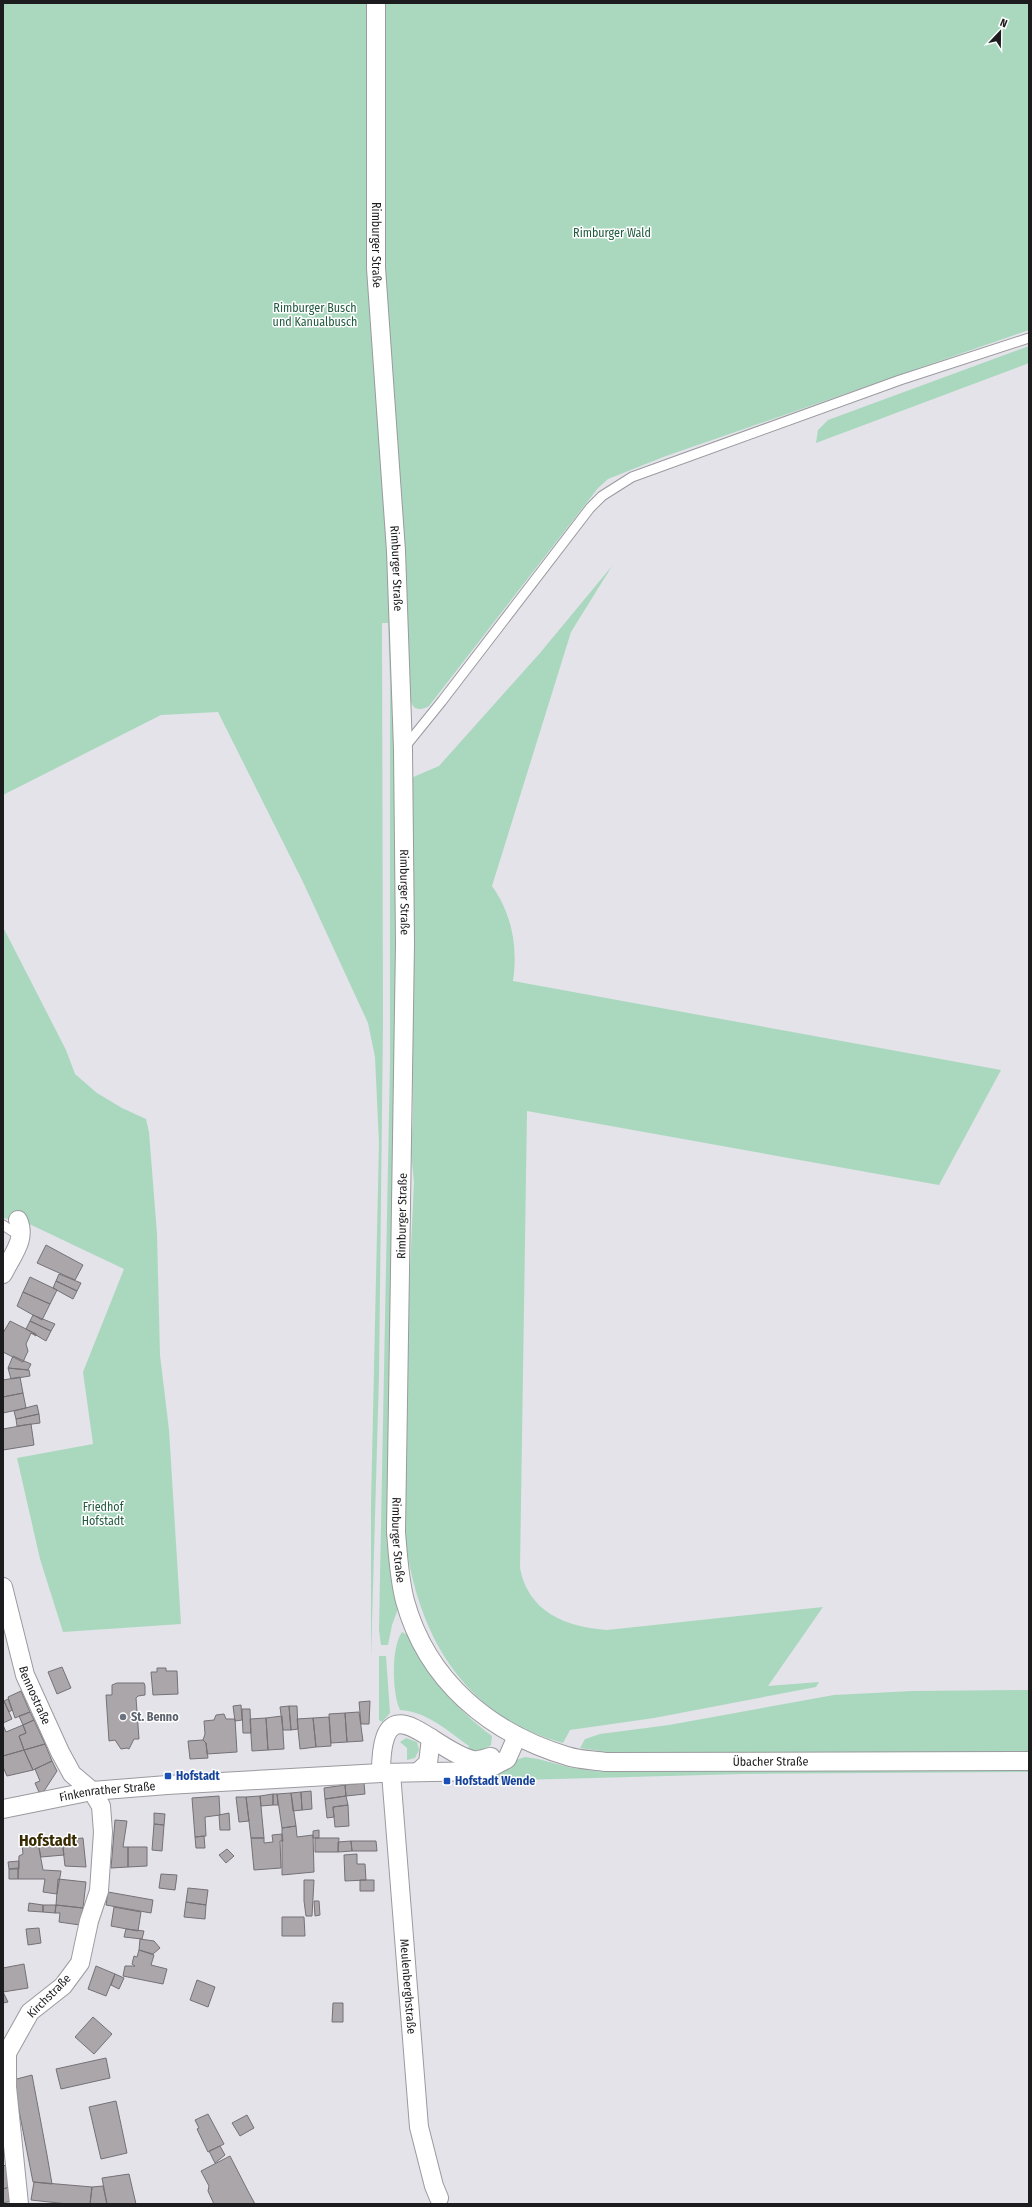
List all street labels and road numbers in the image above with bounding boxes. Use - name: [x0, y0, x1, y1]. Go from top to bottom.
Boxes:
- street label: Rimburger Straße: [369, 202, 384, 288]
- street label: Rimburger Straße: [387, 525, 405, 612]
- street label: Rimburger Straße: [397, 849, 412, 935]
- street label: Rimburger Straße: [394, 1173, 410, 1259]
- street label: Rimburger Straße: [389, 1497, 408, 1584]
- street label: Bennostraße: [16, 1665, 54, 1727]
- street label: Übacher Straße: [733, 1753, 808, 1769]
- street label: Finkenrather Straße: [58, 1779, 156, 1804]
- street label: Meulenberghstraße: [397, 1938, 419, 2035]
- street label: Kirchstraße: [24, 1971, 74, 2021]

